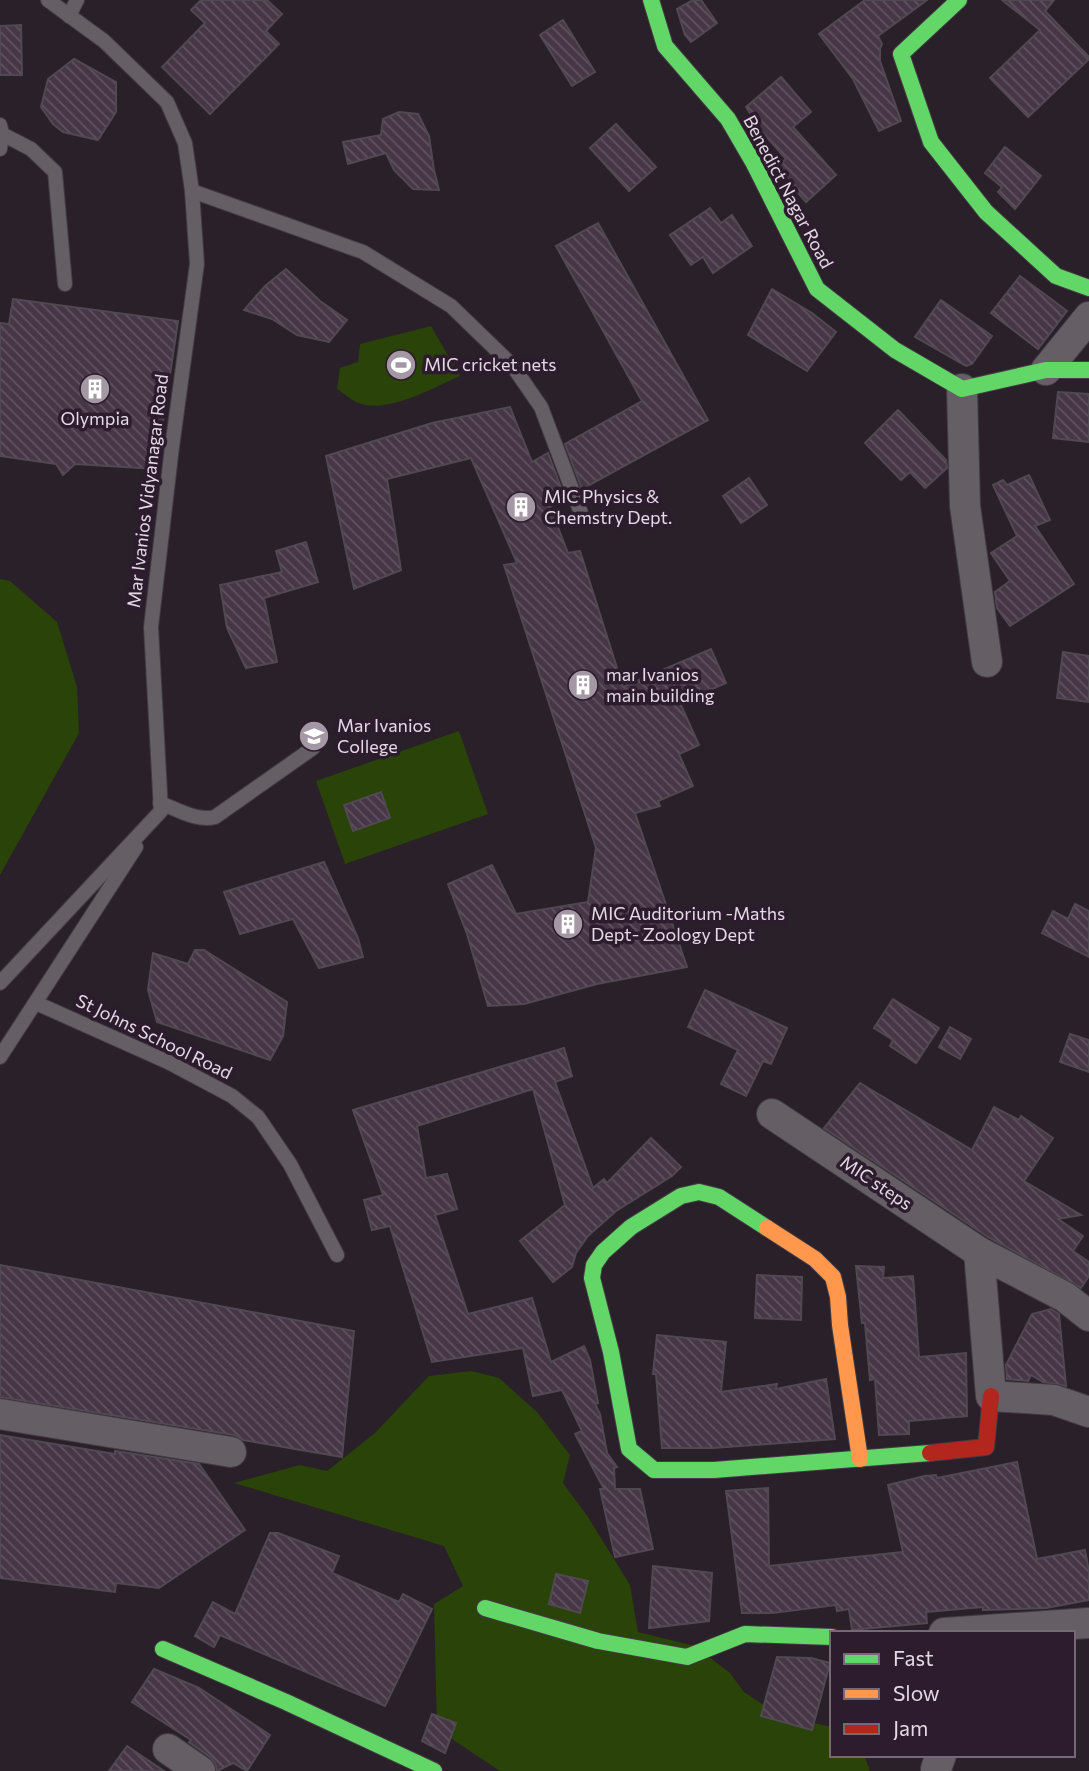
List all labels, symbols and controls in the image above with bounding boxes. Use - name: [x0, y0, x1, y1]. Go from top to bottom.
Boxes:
- street label: Benedict Nagar Road: [739, 111, 839, 272]
- sports icon: MIC cricket nets: [384, 348, 418, 382]
- place label: MIC cricket nets: [424, 353, 556, 375]
- building icon: Olympia: [78, 372, 112, 406]
- street label: Mar Ivanios Vidyanagar Road: [122, 373, 172, 609]
- place label: Olympia: [61, 407, 130, 429]
- place label: MIC Physics & Chemstry Dept.: [544, 485, 672, 528]
- building icon: MIC Physics & Chemstry Dept.: [504, 490, 538, 524]
- place label: mar Ivanios main building: [606, 663, 715, 706]
- building icon: mar Ivanios main building: [566, 668, 600, 702]
- place label: Mar Ivanios College: [337, 714, 431, 757]
- school or university icon: Mar Ivanios College: [297, 719, 331, 753]
- place label: MIC Auditorium -Maths Dept- Zoology Dept: [591, 902, 785, 945]
- building icon: MIC Auditorium -Maths Dept- Zoology Dept: [551, 907, 585, 941]
- street label: St Johns School Road: [73, 989, 236, 1083]
- street label: MIC steps: [837, 1150, 917, 1214]
- legend: [830, 1631, 1075, 1757]
- text: Fast: [893, 1645, 934, 1670]
- text: Slow: [893, 1680, 940, 1705]
- text: Jam: [893, 1715, 928, 1740]

